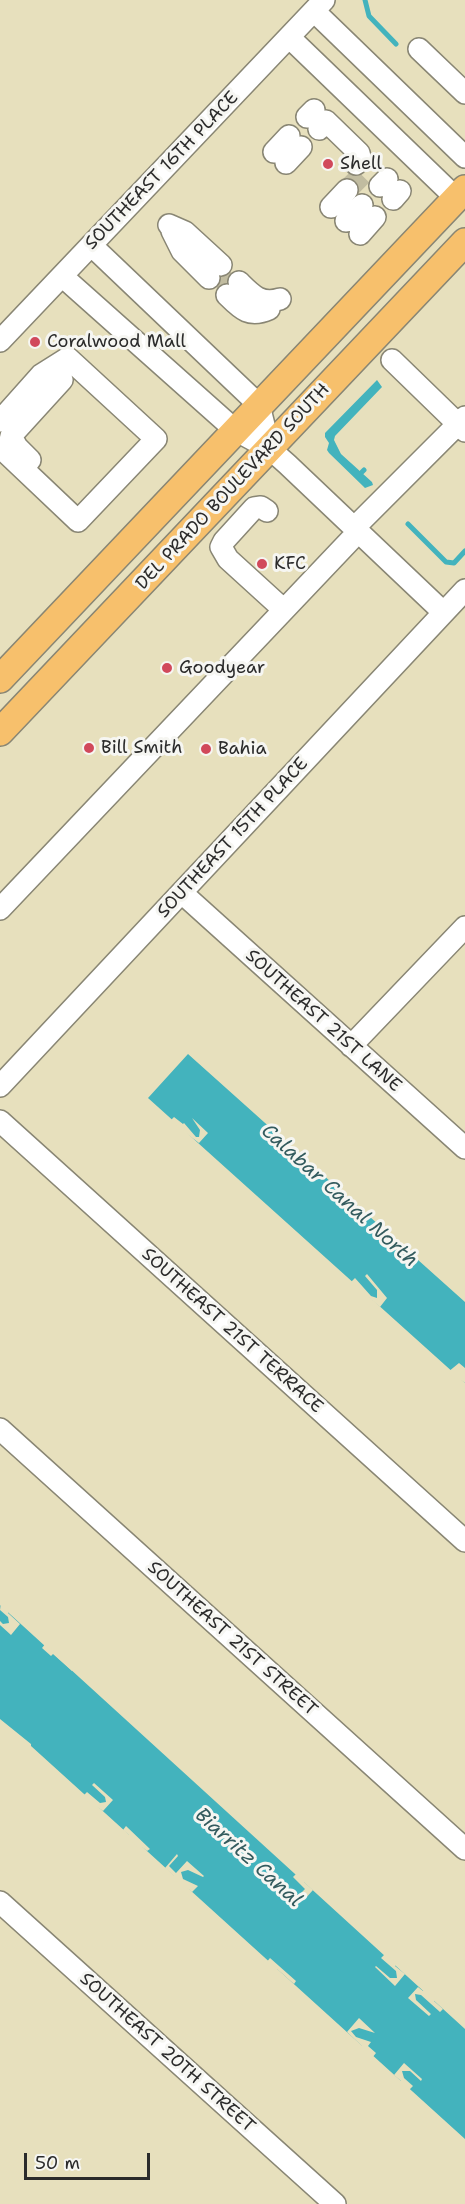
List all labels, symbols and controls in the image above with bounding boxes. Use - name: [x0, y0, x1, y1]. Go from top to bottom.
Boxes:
- street label: SOUTHEAST 16TH PLACE: [81, 87, 243, 255]
- place label: Shell: [340, 153, 382, 175]
- marker: Shell: [321, 157, 335, 171]
- place label: Coralwood Mall: [47, 331, 186, 353]
- marker: Coralwood Mall: [28, 335, 42, 349]
- street label: DEL PRADO BOULEVARD SOUTH: [132, 379, 334, 595]
- place label: KFC: [274, 553, 306, 575]
- marker: KFC: [255, 557, 269, 571]
- place label: Goodyear: [179, 657, 265, 679]
- marker: Goodyear: [160, 661, 174, 675]
- place label: Bill Smith: [101, 737, 182, 759]
- place label: Bahia: [218, 738, 267, 760]
- marker: Bill Smith: [82, 741, 96, 755]
- marker: Bahia: [199, 742, 213, 756]
- street label: SOUTHEAST 15TH PLACE: [153, 753, 313, 923]
- street label: SOUTHEAST 21ST LANE: [241, 945, 405, 1097]
- water label: Calabar Canal North: [256, 1119, 422, 1273]
- street label: SOUTHEAST 21ST TERRACE: [137, 1244, 327, 1418]
- street label: SOUTHEAST 21ST STREET: [143, 1557, 321, 1721]
- water label: Biarritz Canal: [189, 1804, 307, 1912]
- street label: SOUTHEAST 20TH STREET: [75, 1969, 259, 2137]
- scale bar: [27, 2141, 153, 2179]
- text: 50 m: [35, 2151, 80, 2175]

